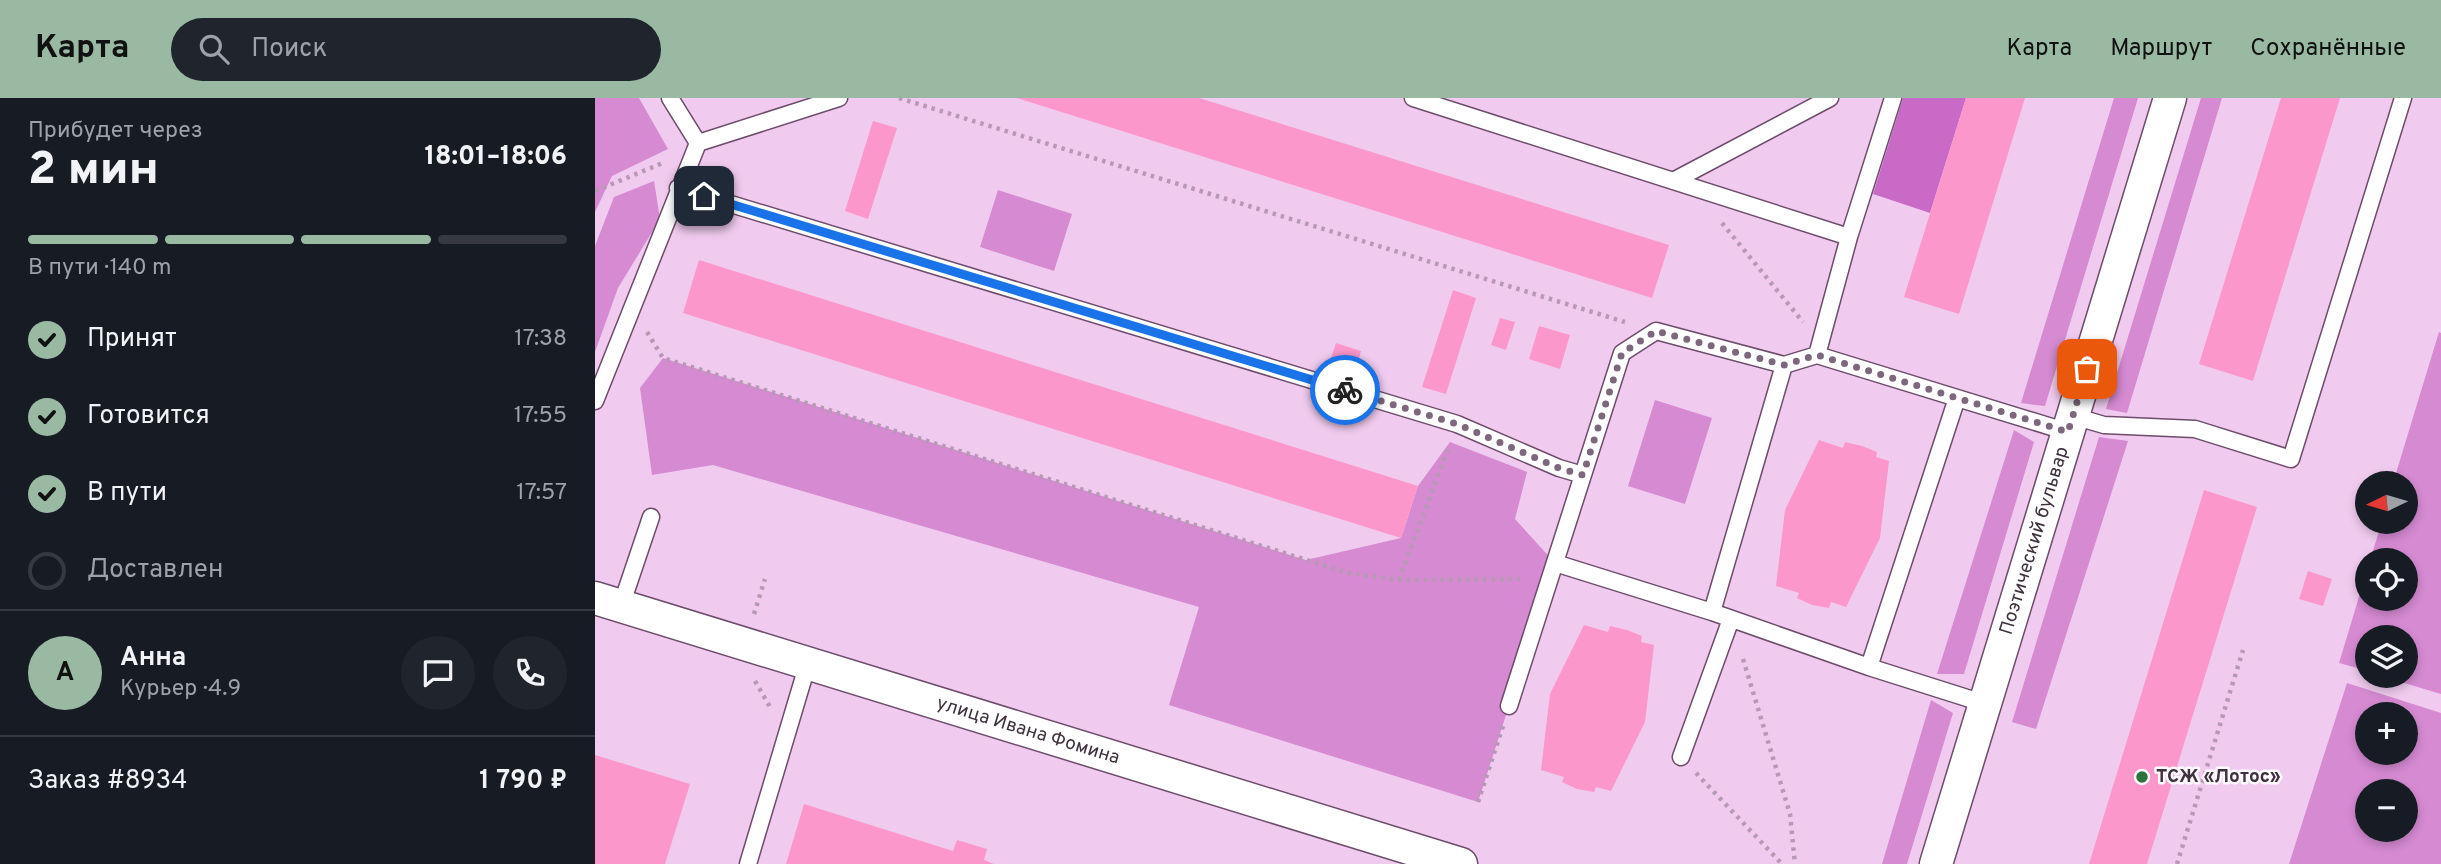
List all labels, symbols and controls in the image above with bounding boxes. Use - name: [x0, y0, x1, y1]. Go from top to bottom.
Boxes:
- search box: [171, 18, 661, 81]
- text: Карта: [35, 28, 129, 70]
- icon: search: [195, 30, 233, 68]
- text: Поиск: [251, 33, 327, 66]
- text: Карта: [2006, 34, 2072, 64]
- text: Маршрут: [2110, 34, 2212, 64]
- text: Сохранённые: [2250, 34, 2406, 64]
- text: Прибудет через: [28, 117, 203, 146]
- text: 18:01–18:06: [424, 141, 567, 174]
- text: 2 мин: [28, 142, 159, 201]
- pin: [674, 166, 734, 226]
- icon: home: [685, 177, 723, 215]
- text: В пути · 140 m: [28, 254, 172, 283]
- icon: check: [28, 321, 66, 359]
- text: Принят: [87, 323, 177, 356]
- text: 17:38: [514, 325, 567, 354]
- pin: [2057, 339, 2117, 399]
- icon: bag: [2068, 350, 2106, 388]
- courier: [1310, 355, 1380, 425]
- icon: bike: [1326, 371, 1364, 409]
- icon: check: [28, 398, 66, 436]
- text: Готовится: [87, 400, 210, 433]
- text: 17:55: [514, 402, 567, 431]
- street label: Поэтический бульвар: [1995, 444, 2075, 638]
- north arrow: [2355, 471, 2419, 534]
- map controls: [2355, 471, 2418, 842]
- icon: check: [28, 475, 66, 513]
- text: В пути: [87, 477, 167, 510]
- text: 17:57: [516, 479, 567, 508]
- button: locate: [2355, 548, 2418, 611]
- text: Доставлен: [87, 554, 223, 587]
- button: layers: [2355, 625, 2418, 688]
- button: chat: [401, 636, 475, 710]
- button: phone: [493, 636, 567, 710]
- text: Анна: [120, 642, 186, 675]
- text: А: [56, 657, 74, 690]
- text: Курьер · 4.9: [120, 675, 241, 704]
- street label: улица Ивана Фомина: [933, 692, 1123, 770]
- button: +: [2355, 702, 2418, 765]
- text: Заказ #8934: [28, 765, 187, 798]
- text: 1 790 ₽: [479, 765, 567, 798]
- place label: ТСЖ «Лотос»: [2156, 765, 2281, 789]
- marker: ТСЖ «Лотос»: [2134, 769, 2150, 785]
- button: −: [2355, 779, 2418, 842]

